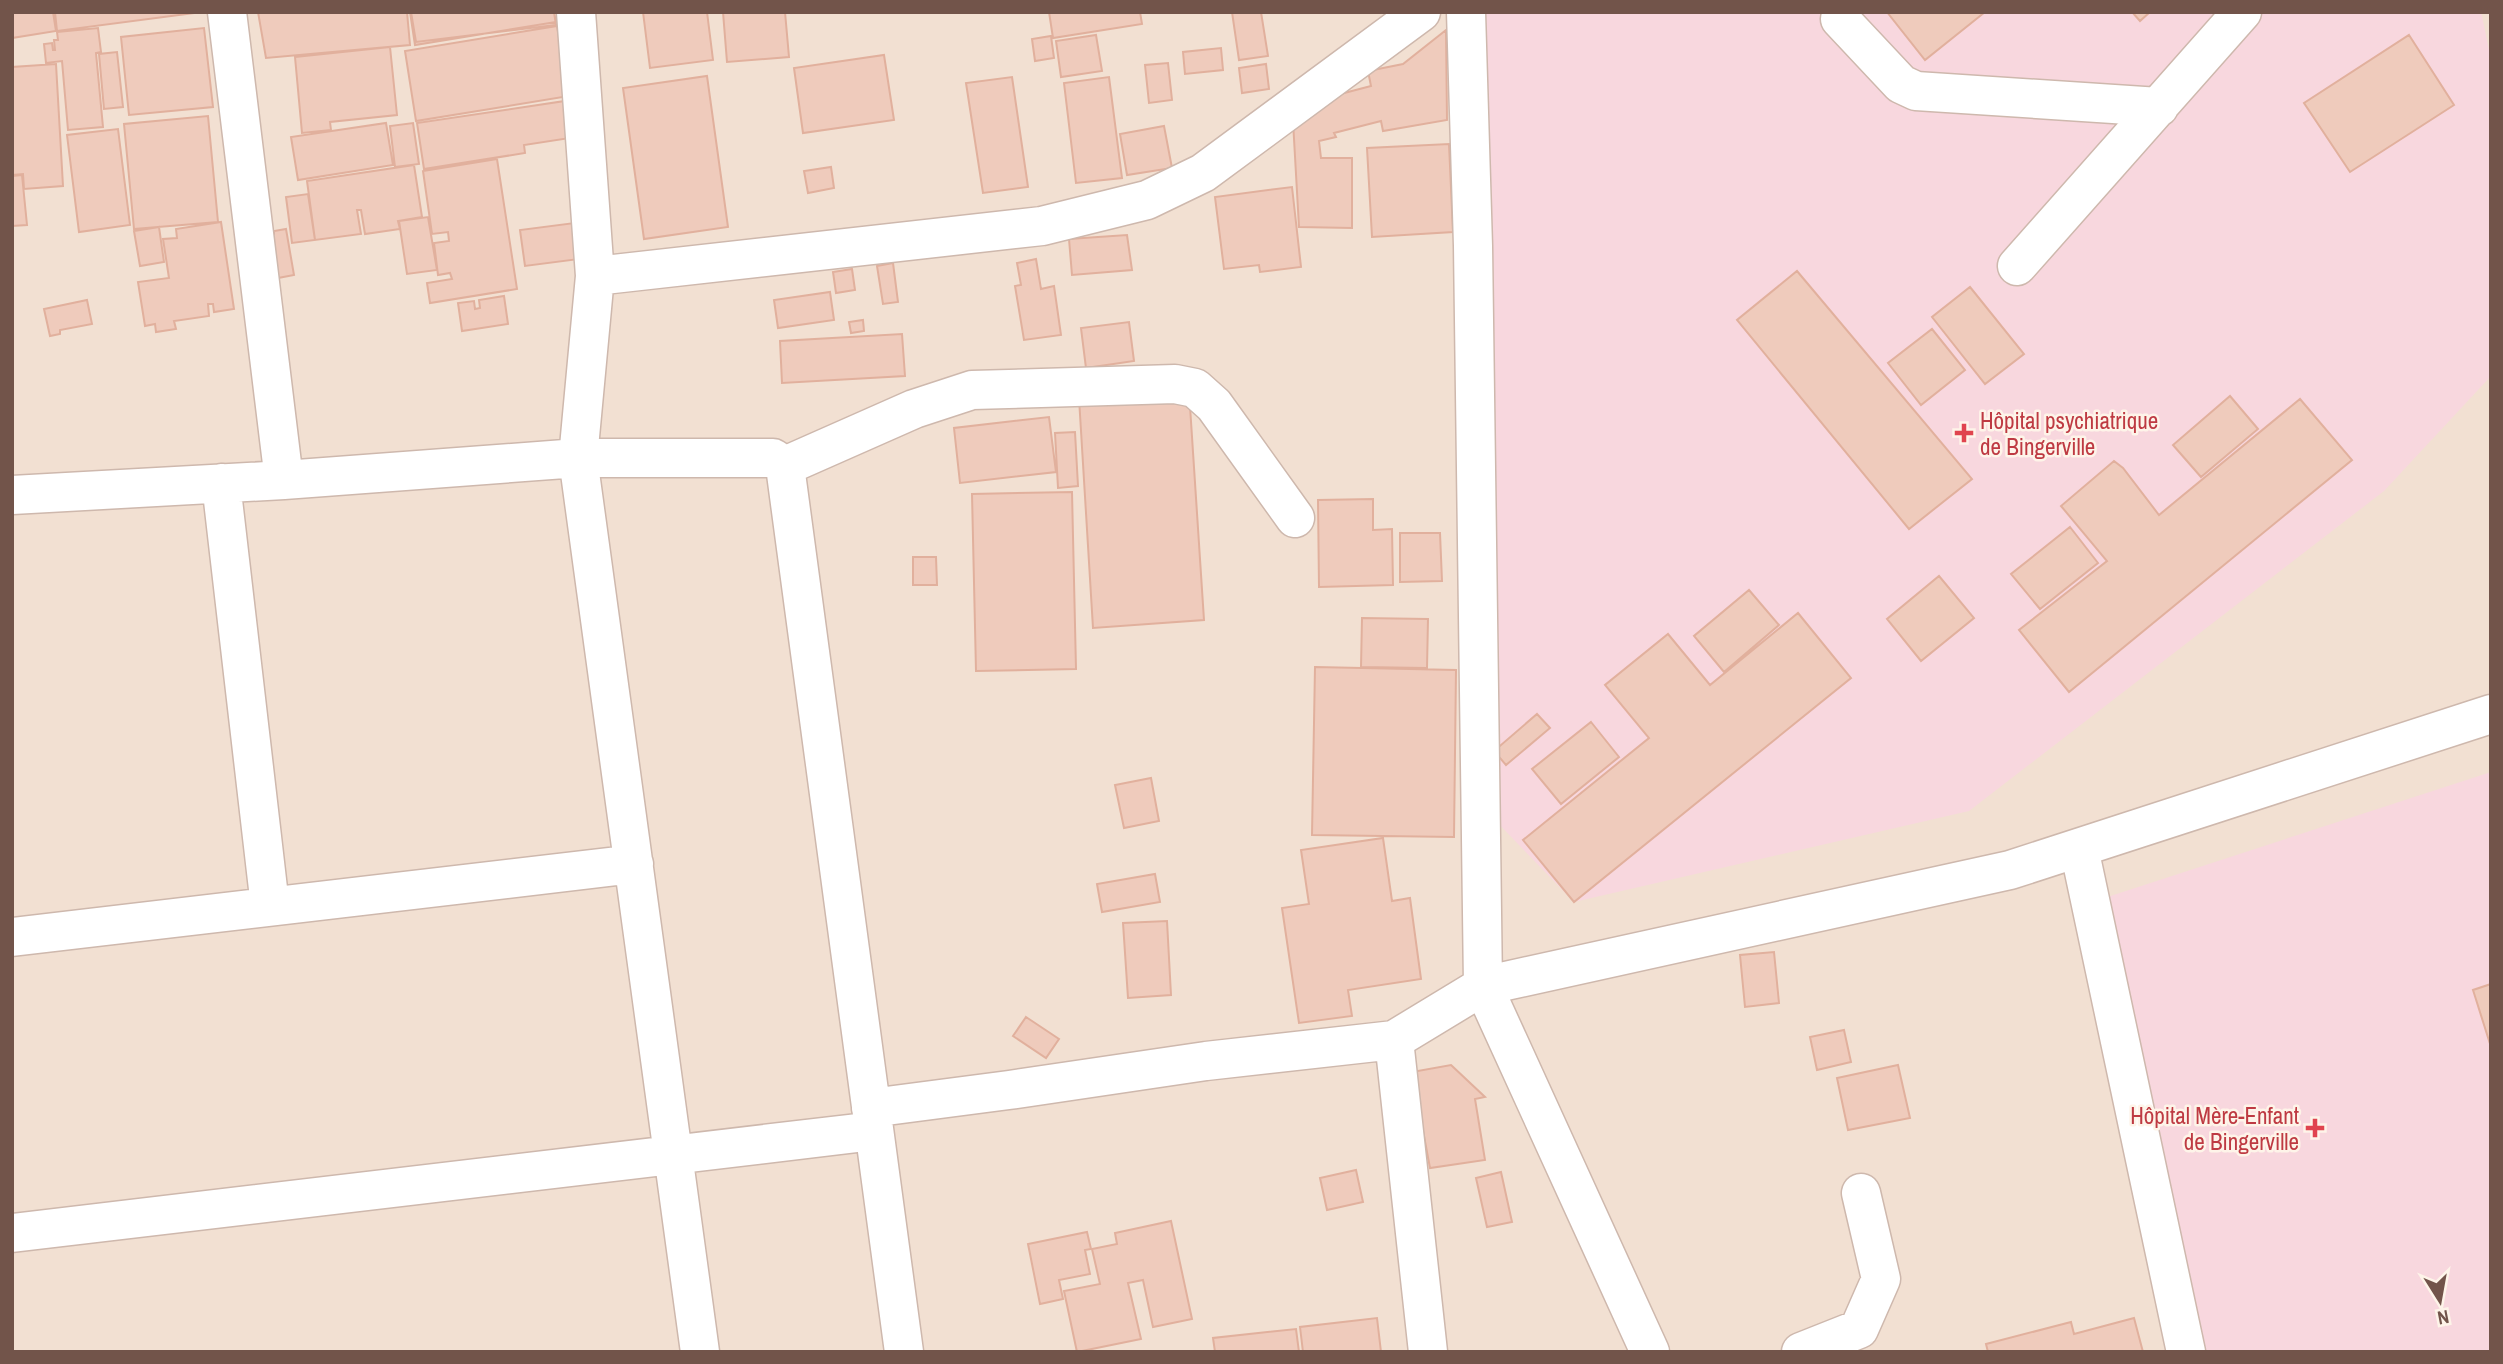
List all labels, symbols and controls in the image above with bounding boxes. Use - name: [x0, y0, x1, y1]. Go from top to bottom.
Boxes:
- place label: Hôpital psychiatrique de Bingerville: [1980, 405, 2158, 462]
- marker: Hôpital psychiatrique de Bingerville: [1954, 423, 1974, 443]
- place label: Hôpital Mère-Enfant de Bingerville: [2130, 1100, 2299, 1157]
- marker: Hôpital Mère-Enfant de Bingerville: [2305, 1118, 2325, 1138]
- north arrow: [2405, 1266, 2475, 1336]
- text: N: [2435, 1304, 2451, 1332]

